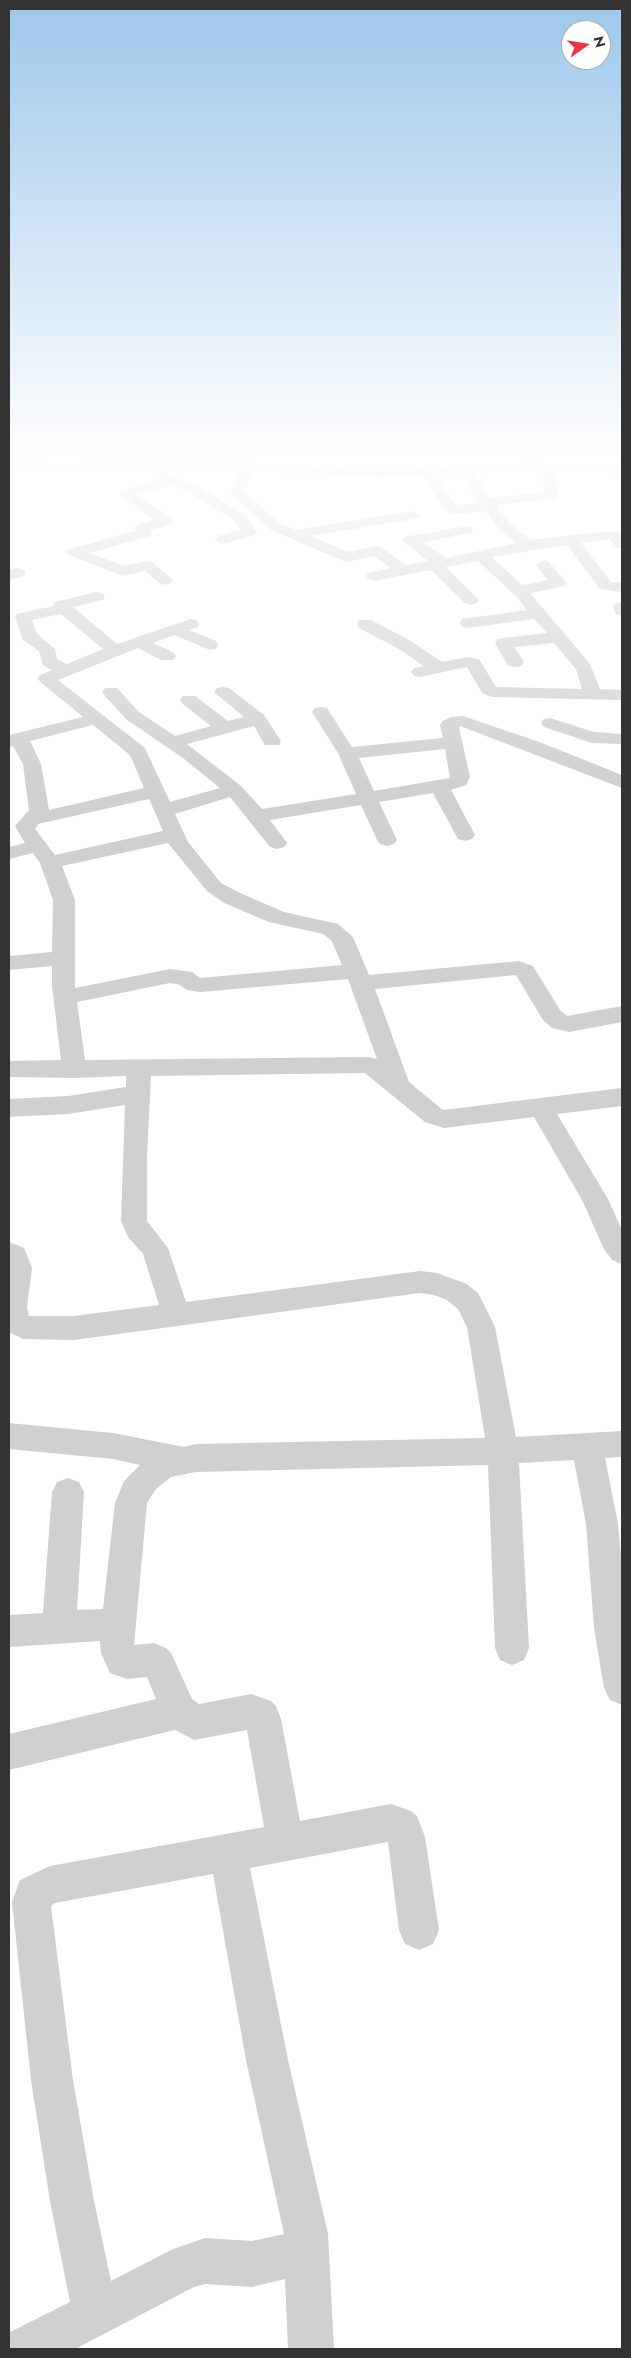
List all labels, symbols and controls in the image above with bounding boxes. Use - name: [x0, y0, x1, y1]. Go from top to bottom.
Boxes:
- north arrow: [561, 20, 611, 70]
- text: N: [589, 34, 611, 50]

